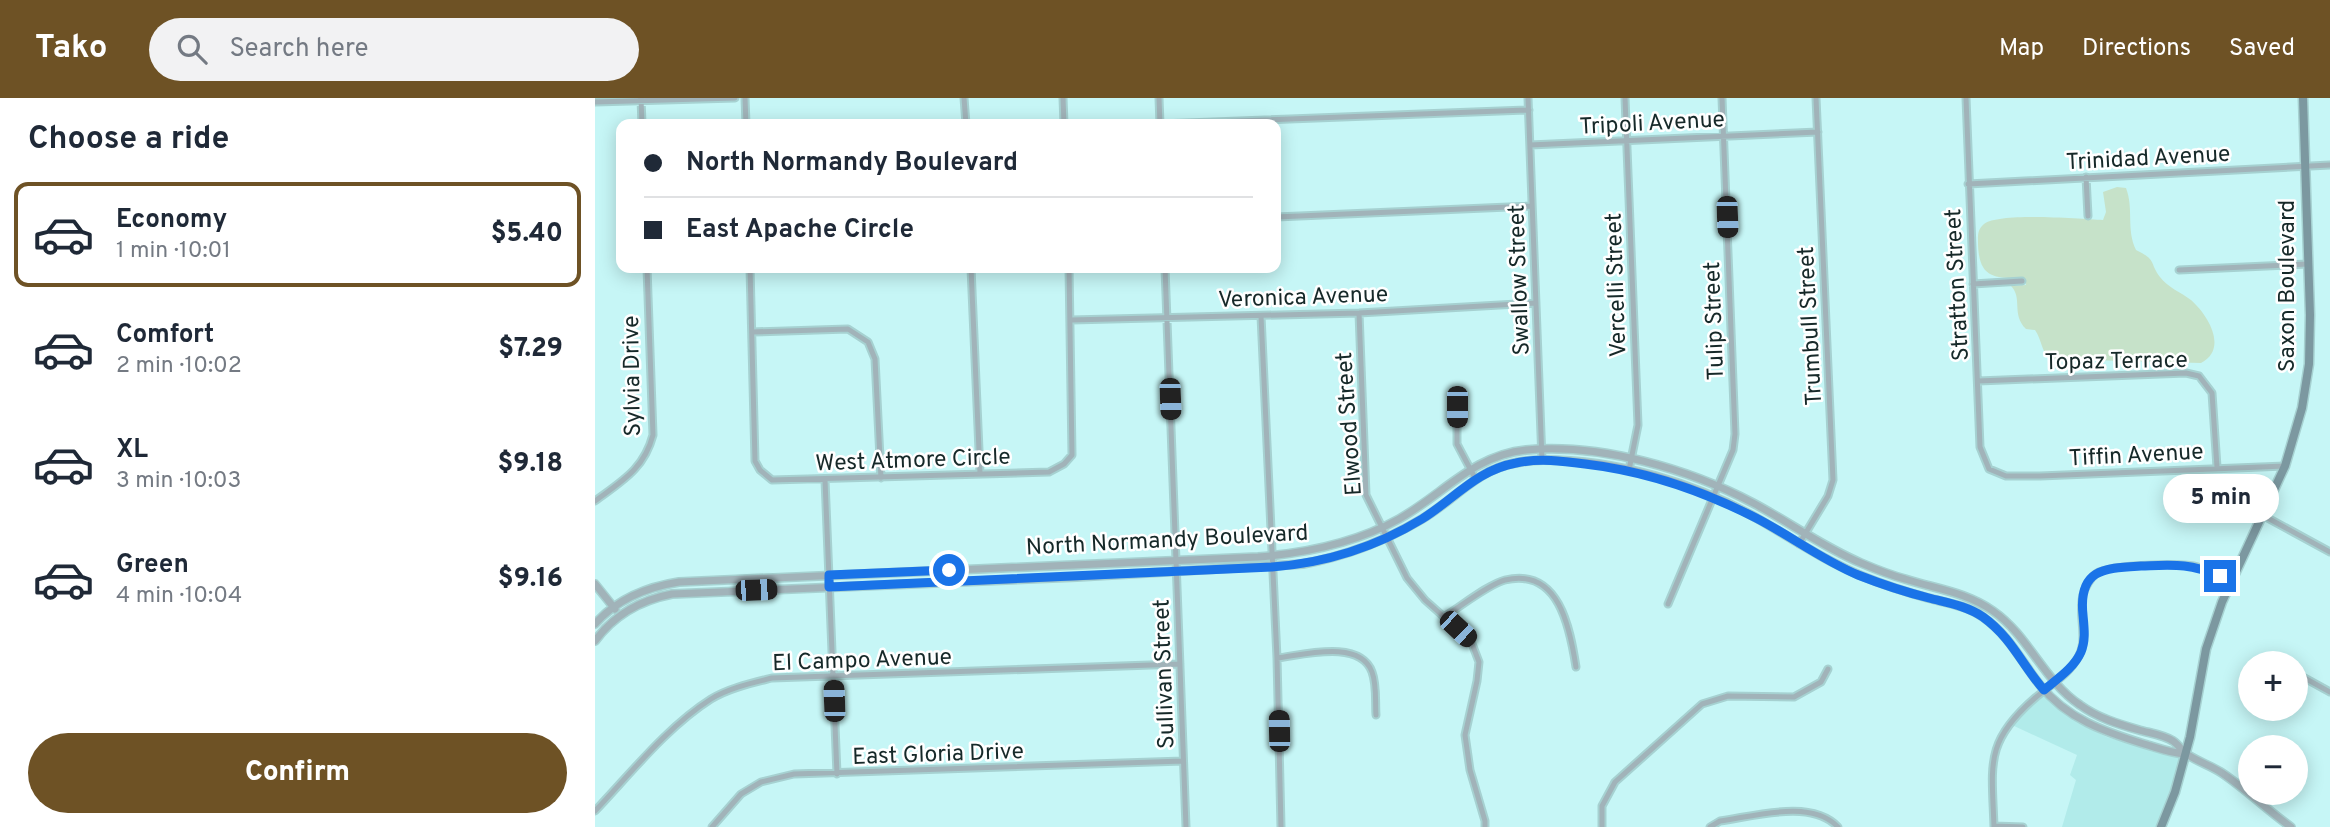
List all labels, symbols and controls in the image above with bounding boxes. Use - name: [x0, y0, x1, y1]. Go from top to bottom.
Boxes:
- search box: [149, 18, 639, 81]
- text: Tako: [35, 28, 107, 70]
- icon: search: [173, 30, 211, 68]
- text: Search here: [229, 33, 368, 66]
- text: Map: [1999, 34, 2044, 64]
- text: Directions: [2082, 34, 2191, 64]
- text: Saved: [2229, 34, 2295, 64]
- street label: Tripoli Avenue: [1579, 106, 1726, 143]
- text: Choose a ride: [28, 120, 229, 160]
- street label: Trinidad Avenue: [2065, 141, 2231, 178]
- text: North Normandy Boulevard: [686, 147, 1018, 180]
- car: [1716, 196, 1739, 238]
- street label: Saxon Boulevard: [2274, 200, 2303, 372]
- icon: car: [32, 203, 95, 266]
- text: Economy: [116, 204, 227, 237]
- street label: Swallow Street: [1503, 204, 1538, 356]
- street label: Stratton Street: [1940, 208, 1977, 362]
- street label: Vercelli Street: [1600, 212, 1635, 358]
- text: East Apache Circle: [686, 214, 914, 247]
- text: $5.40: [491, 218, 563, 251]
- text: 1 min · 10:01: [116, 237, 231, 266]
- street label: Trumbull Street: [1793, 246, 1830, 406]
- street label: Tulip Street: [1699, 261, 1732, 381]
- street label: Veronica Avenue: [1218, 281, 1389, 316]
- street label: Sylvia Drive: [618, 315, 649, 437]
- icon: car: [32, 318, 95, 381]
- text: Comfort: [116, 319, 214, 352]
- text: $7.29: [498, 333, 563, 366]
- street label: Topaz Terrace: [2044, 347, 2188, 378]
- street label: Elwood Street: [1331, 351, 1370, 497]
- text: 2 min · 10:02: [116, 352, 242, 381]
- car: [1159, 378, 1182, 420]
- car: [1447, 386, 1468, 428]
- icon: car: [32, 433, 95, 496]
- text: XL: [116, 434, 148, 467]
- street label: Tiffin Avenue: [2068, 438, 2204, 475]
- street label: West Atmore Circle: [815, 444, 1011, 479]
- text: $9.18: [497, 448, 563, 481]
- text: 3 min · 10:03: [116, 467, 241, 496]
- callout: 5 min: [2162, 475, 2278, 524]
- text: 5 min: [2191, 484, 2251, 513]
- street label: North Normandy Boulevard: [1025, 520, 1309, 563]
- icon: car: [32, 548, 95, 611]
- text: Green: [116, 549, 189, 582]
- route start: [933, 554, 965, 586]
- route end: [2204, 560, 2236, 592]
- text: $9.16: [498, 563, 563, 596]
- car: [735, 579, 778, 601]
- text: 4 min · 10:04: [116, 582, 242, 611]
- street label: Sullivan Street: [1148, 598, 1183, 749]
- car: [1436, 607, 1481, 651]
- street label: El Campo Avenue: [772, 644, 952, 679]
- map controls: [2238, 651, 2308, 805]
- button: +: [2238, 651, 2308, 721]
- car: [823, 680, 846, 722]
- car: [1269, 710, 1290, 752]
- button: Confirm: [28, 733, 567, 813]
- button: −: [2238, 735, 2308, 805]
- street label: East Gloria Drive: [852, 738, 1024, 773]

